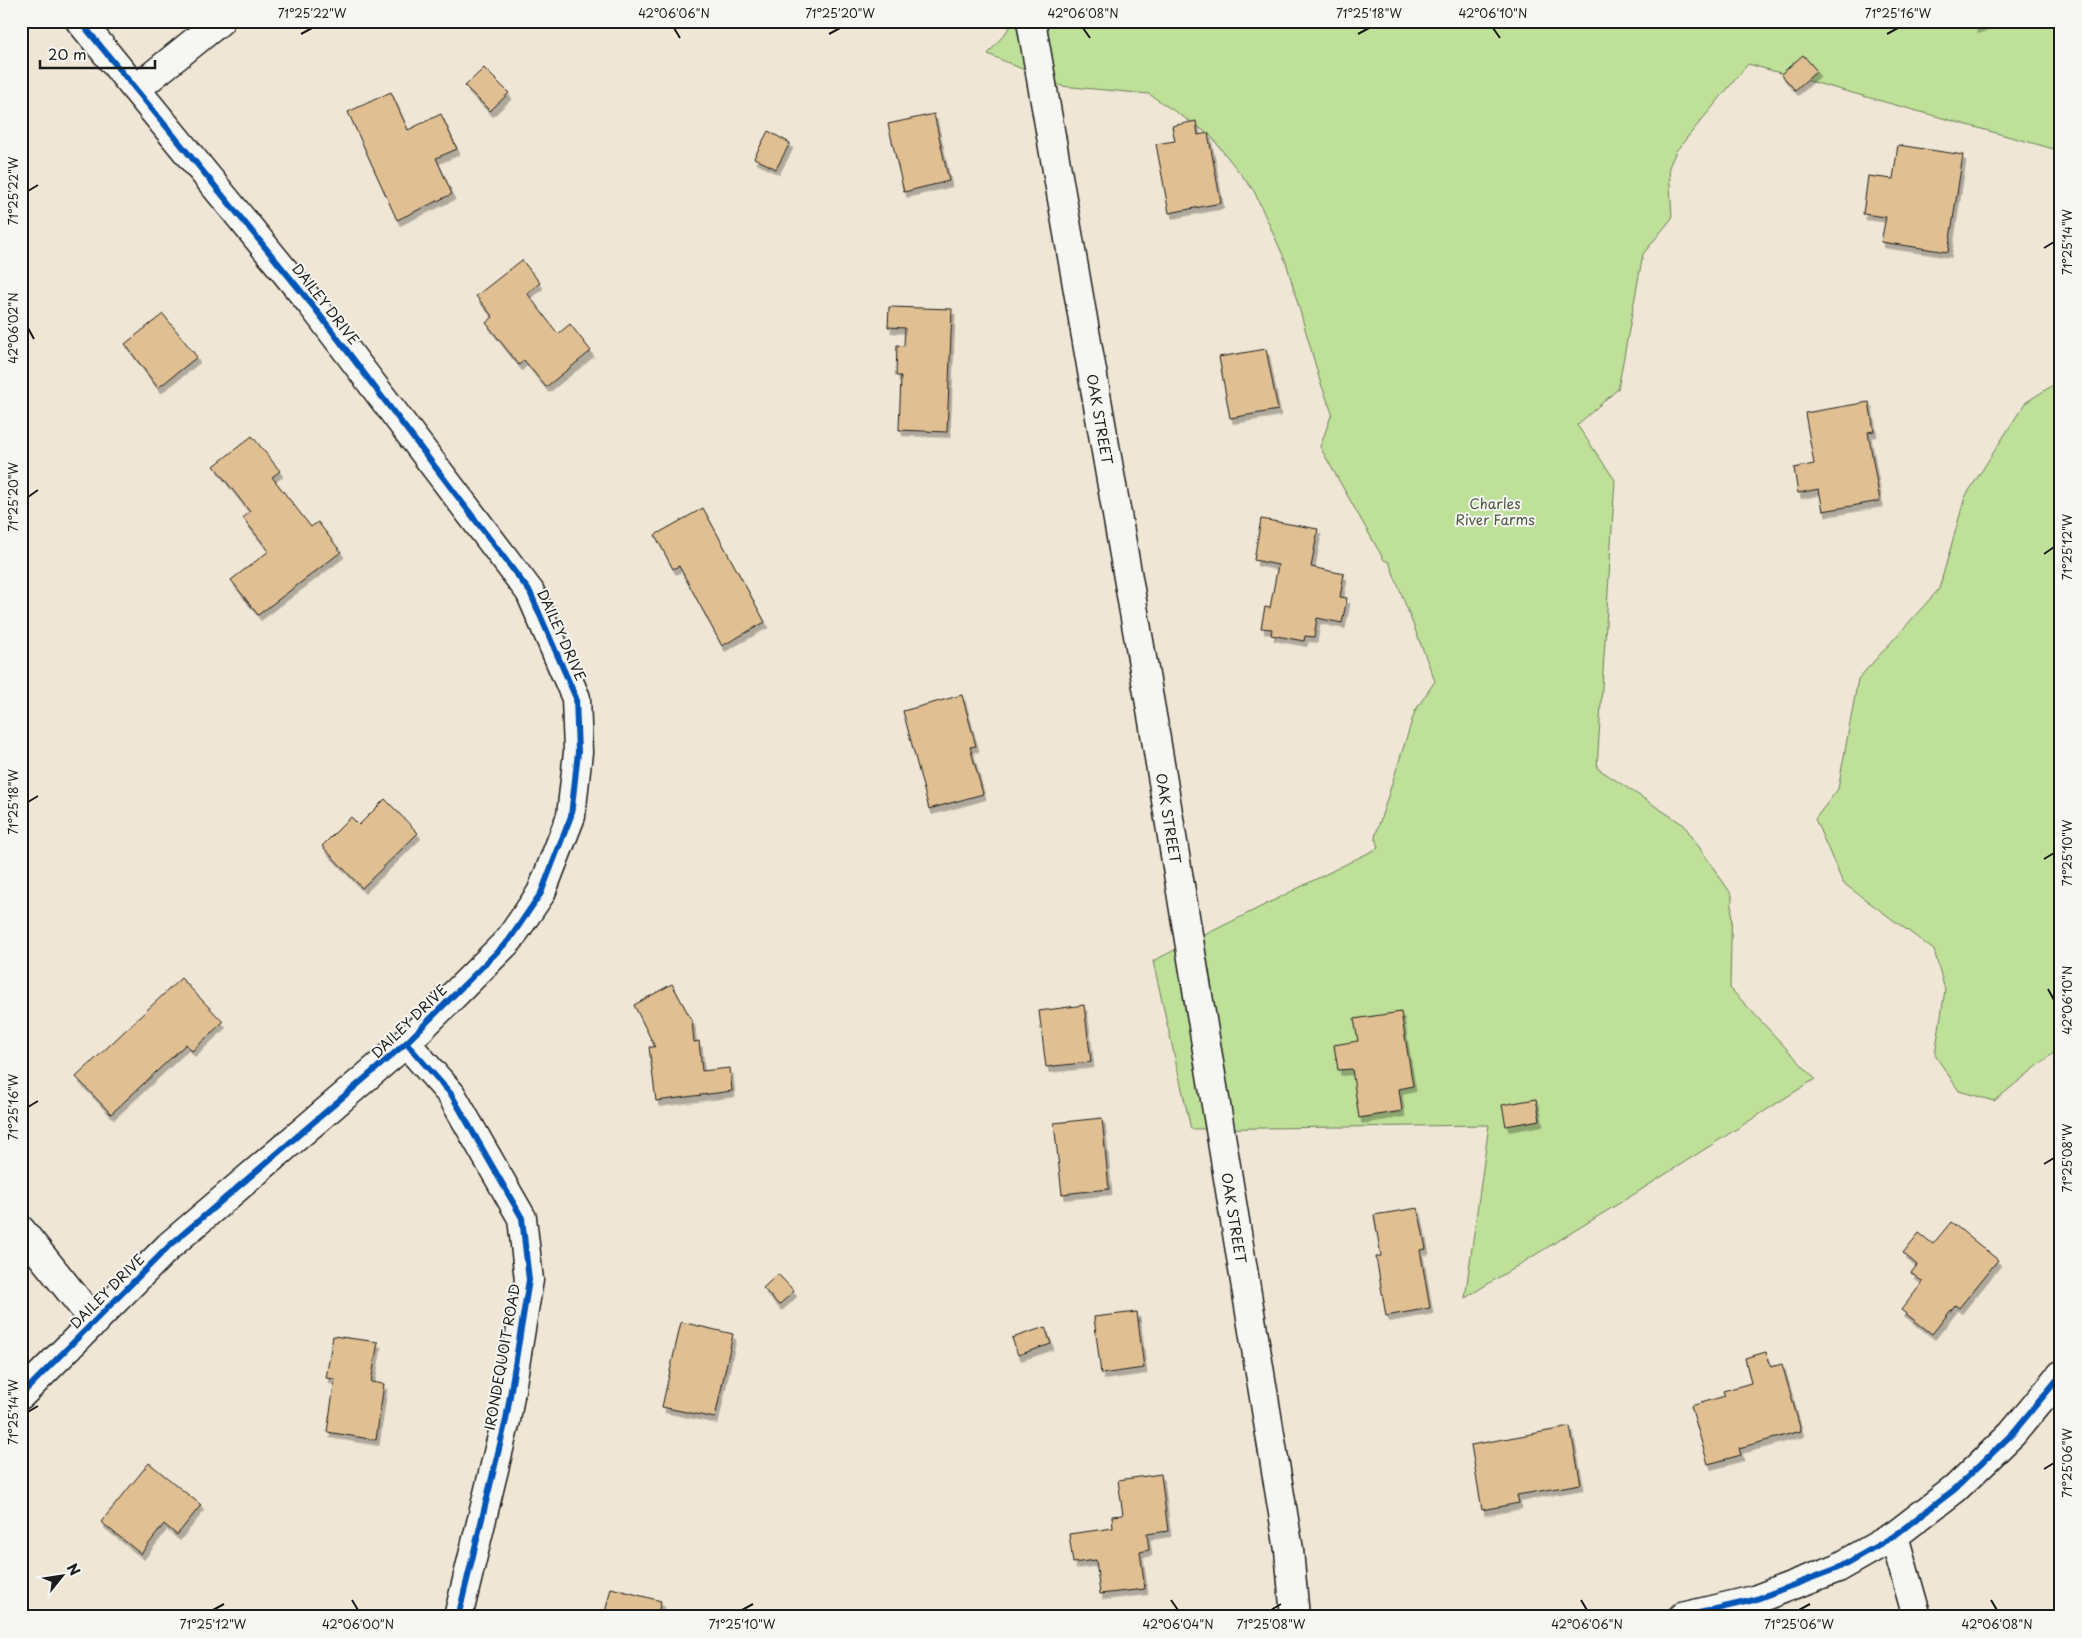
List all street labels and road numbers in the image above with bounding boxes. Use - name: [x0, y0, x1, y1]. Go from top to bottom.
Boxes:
- street label: DAILEY DRIVE: [288, 259, 365, 349]
- street label: OAK STREET: [1082, 372, 1119, 466]
- street label: DAILEY DRIVE: [532, 586, 592, 684]
- street label: OAK STREET: [1151, 771, 1187, 865]
- street label: DAILEY DRIVE: [366, 979, 452, 1063]
- street label: OAK STREET: [1217, 1171, 1252, 1265]
- street label: DAILEY DRIVE: [65, 1249, 149, 1333]
- street label: IRONDEQUOIT ROAD: [479, 1282, 525, 1432]

